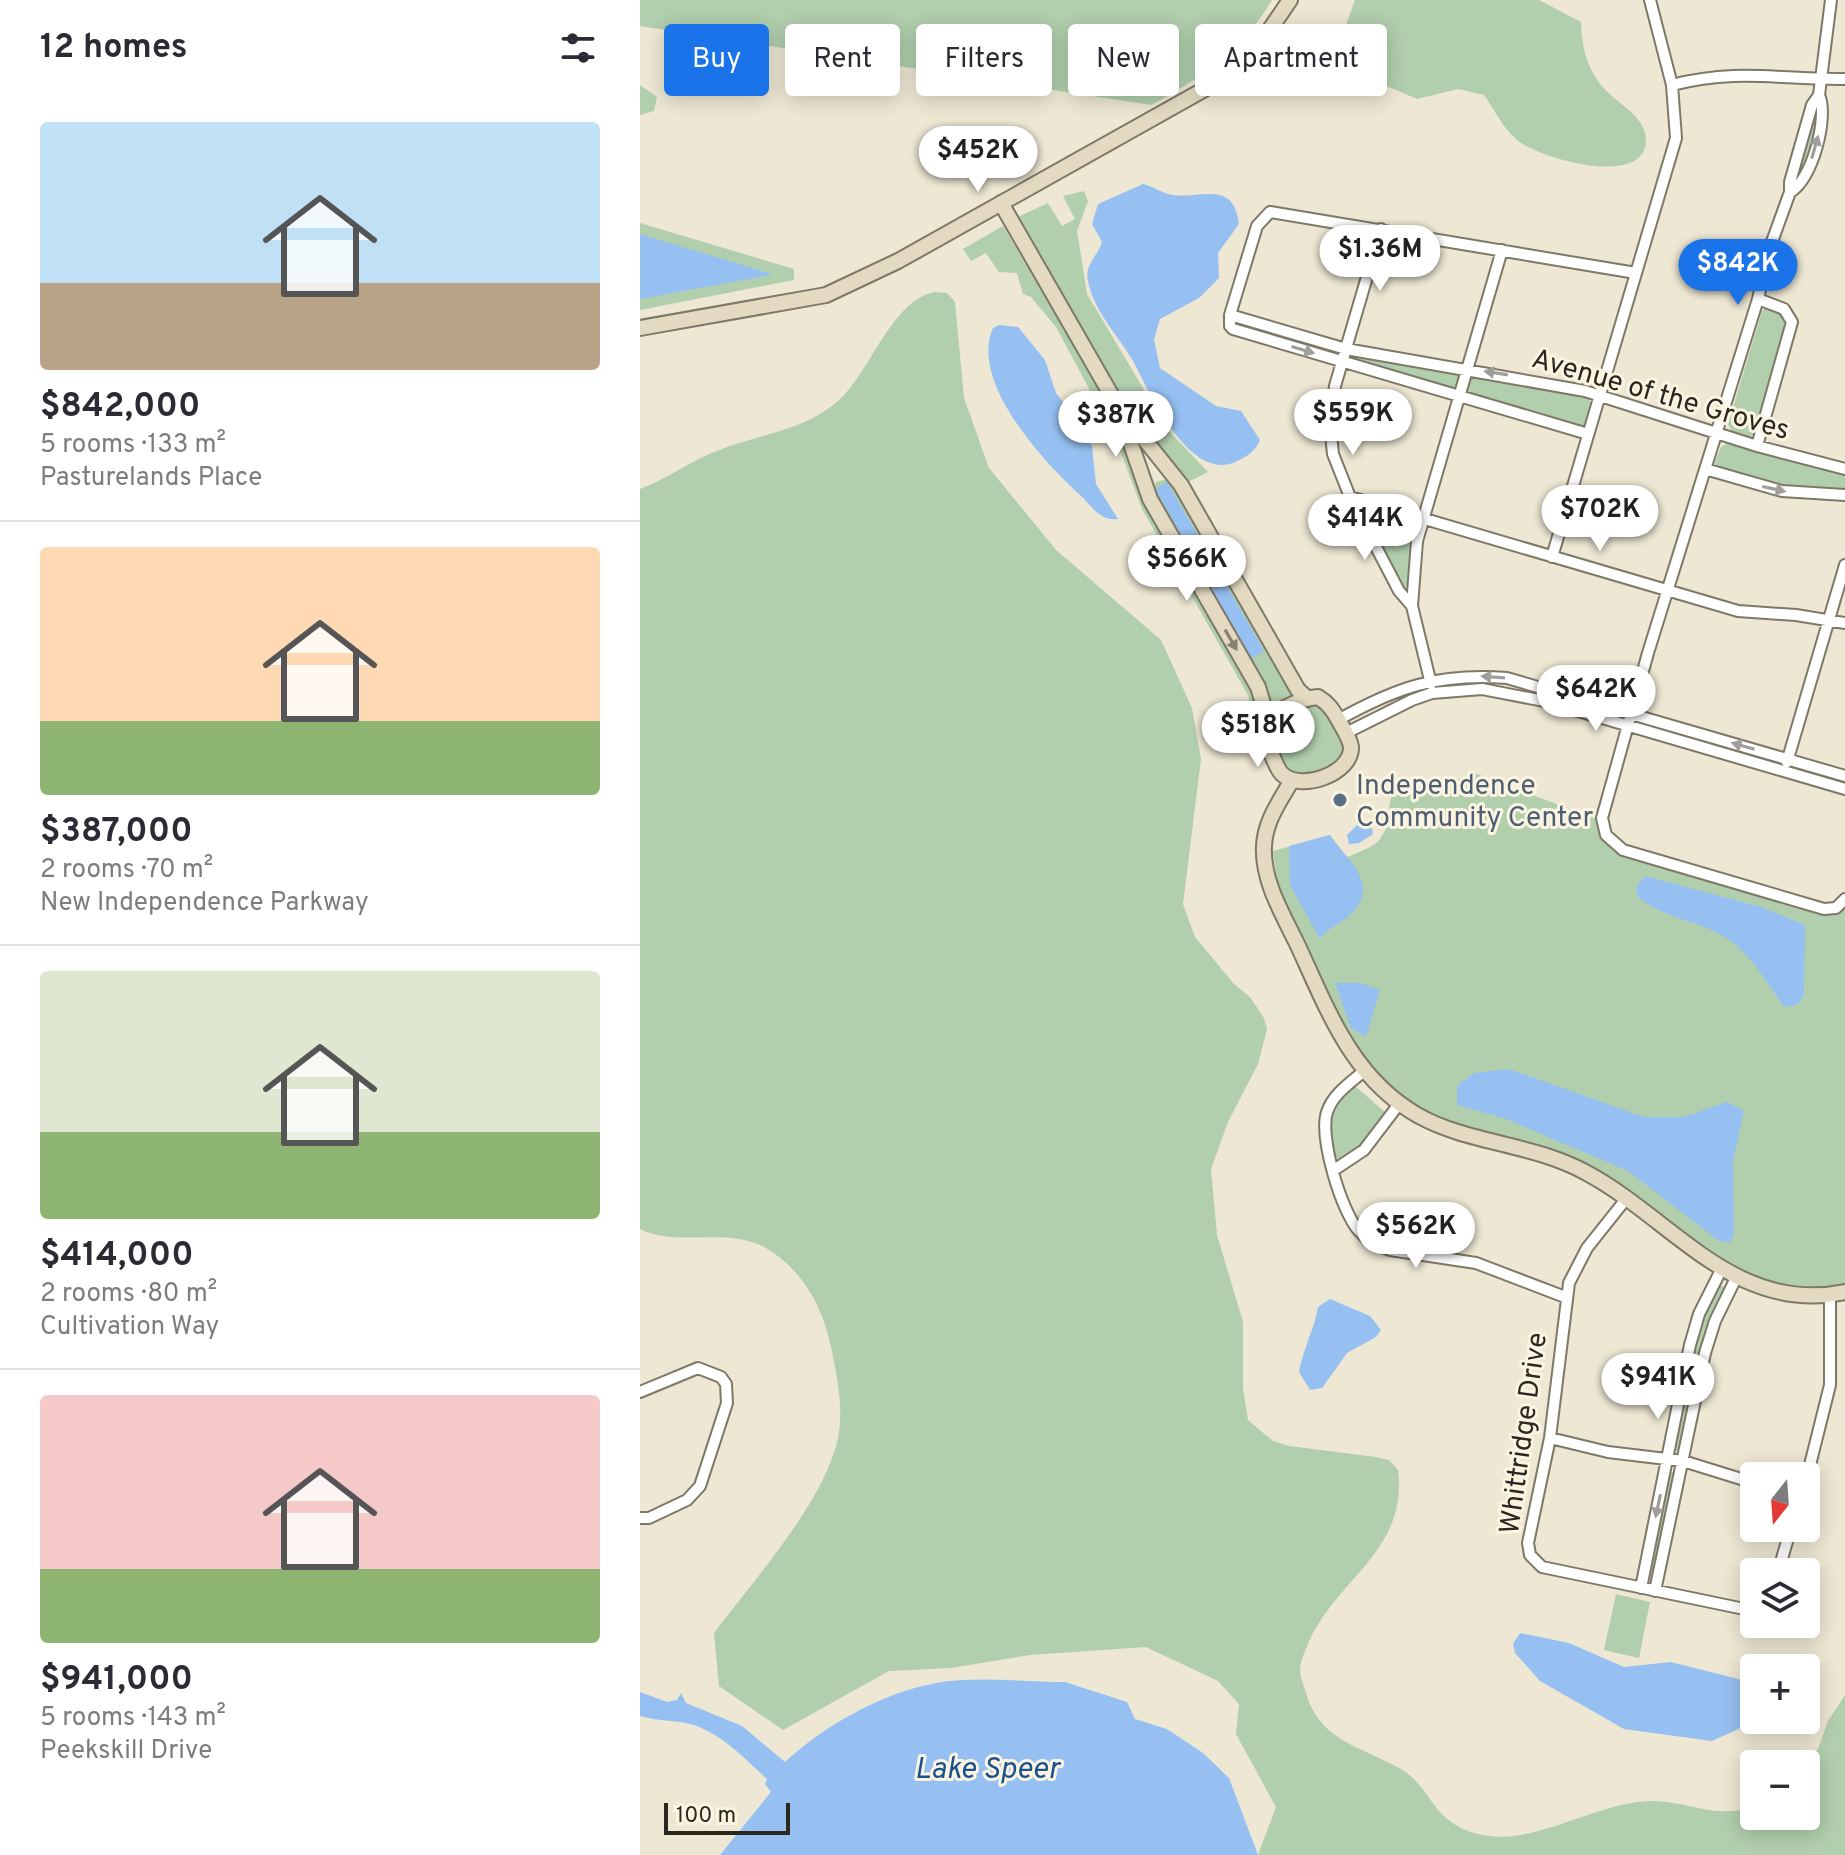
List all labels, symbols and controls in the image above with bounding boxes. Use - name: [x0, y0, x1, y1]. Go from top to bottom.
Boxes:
- chip: Buy: [664, 24, 769, 96]
- chip: Rent: [785, 24, 900, 96]
- chip: Filters: [916, 24, 1052, 96]
- chip: New: [1068, 24, 1179, 96]
- chip: Apartment: [1195, 24, 1387, 96]
- icon: filters: [556, 26, 600, 70]
- text: 12 homes: [40, 27, 187, 70]
- pin: $452K: [922, 126, 1034, 194]
- one-way arrow: [1809, 134, 1822, 158]
- text: $452K: [937, 135, 1019, 168]
- icon: home: [248, 174, 392, 318]
- pin: $1.36M: [1315, 225, 1445, 293]
- text: $1.36M: [1337, 234, 1423, 267]
- pin: $842K: [1682, 239, 1794, 307]
- text: $842K: [1696, 248, 1780, 281]
- street label: Avenue of the Groves: [1527, 342, 1793, 450]
- one-way arrow: [1292, 344, 1316, 357]
- one-way arrow: [1483, 367, 1508, 379]
- text: $842,000: [40, 386, 200, 429]
- pin: $559K: [1297, 389, 1409, 457]
- pin: $387K: [1060, 391, 1172, 459]
- text: $559K: [1312, 398, 1394, 431]
- text: $387K: [1076, 400, 1156, 433]
- text: 5 rooms · 133 m²: [40, 429, 226, 462]
- text: Pasturelands Place: [40, 462, 262, 495]
- one-way arrow: [1762, 483, 1787, 496]
- pin: $702K: [1544, 485, 1656, 553]
- pin: $414K: [1309, 494, 1421, 562]
- text: $702K: [1559, 494, 1641, 527]
- text: $414K: [1326, 503, 1404, 536]
- pin: $566K: [1131, 535, 1243, 603]
- text: $566K: [1146, 544, 1228, 577]
- icon: home: [248, 599, 392, 743]
- one-way arrow: [1223, 629, 1237, 651]
- pin: $642K: [1540, 665, 1652, 733]
- one-way arrow: [1480, 670, 1505, 683]
- text: $642K: [1555, 674, 1637, 707]
- pin: $518K: [1202, 701, 1314, 769]
- text: $518K: [1220, 710, 1296, 743]
- one-way arrow: [1731, 739, 1755, 752]
- place label: Independence Community Center: [1356, 769, 1593, 837]
- marker: Independence Community Center: [1331, 791, 1349, 809]
- text: $387,000: [40, 811, 193, 854]
- text: 2 rooms · 70 m²: [40, 854, 213, 887]
- text: New Independence Parkway: [40, 887, 369, 920]
- icon: home: [248, 1023, 392, 1167]
- pin: $562K: [1360, 1202, 1472, 1270]
- text: $562K: [1375, 1211, 1457, 1244]
- text: $414,000: [40, 1235, 194, 1278]
- text: 2 rooms · 80 m²: [40, 1278, 217, 1311]
- text: Cultivation Way: [40, 1311, 219, 1344]
- street label: Whittridge Drive: [1493, 1330, 1557, 1537]
- pin: $941K: [1602, 1353, 1714, 1421]
- text: $941K: [1619, 1362, 1697, 1395]
- icon: home: [248, 1447, 392, 1591]
- north arrow: [1740, 1462, 1820, 1542]
- map controls: [1740, 1462, 1820, 1830]
- one-way arrow: [1651, 1494, 1664, 1519]
- button: layers: [1740, 1558, 1820, 1638]
- button: +: [1740, 1654, 1820, 1734]
- text: $941,000: [40, 1659, 193, 1702]
- text: 5 rooms · 143 m²: [40, 1702, 226, 1735]
- text: Peekskill Drive: [40, 1735, 212, 1768]
- button: −: [1740, 1750, 1820, 1830]
- water label: Lake Speer: [915, 1752, 1062, 1789]
- scale bar: [664, 1799, 790, 1835]
- text: 100 m: [676, 1803, 736, 1830]

